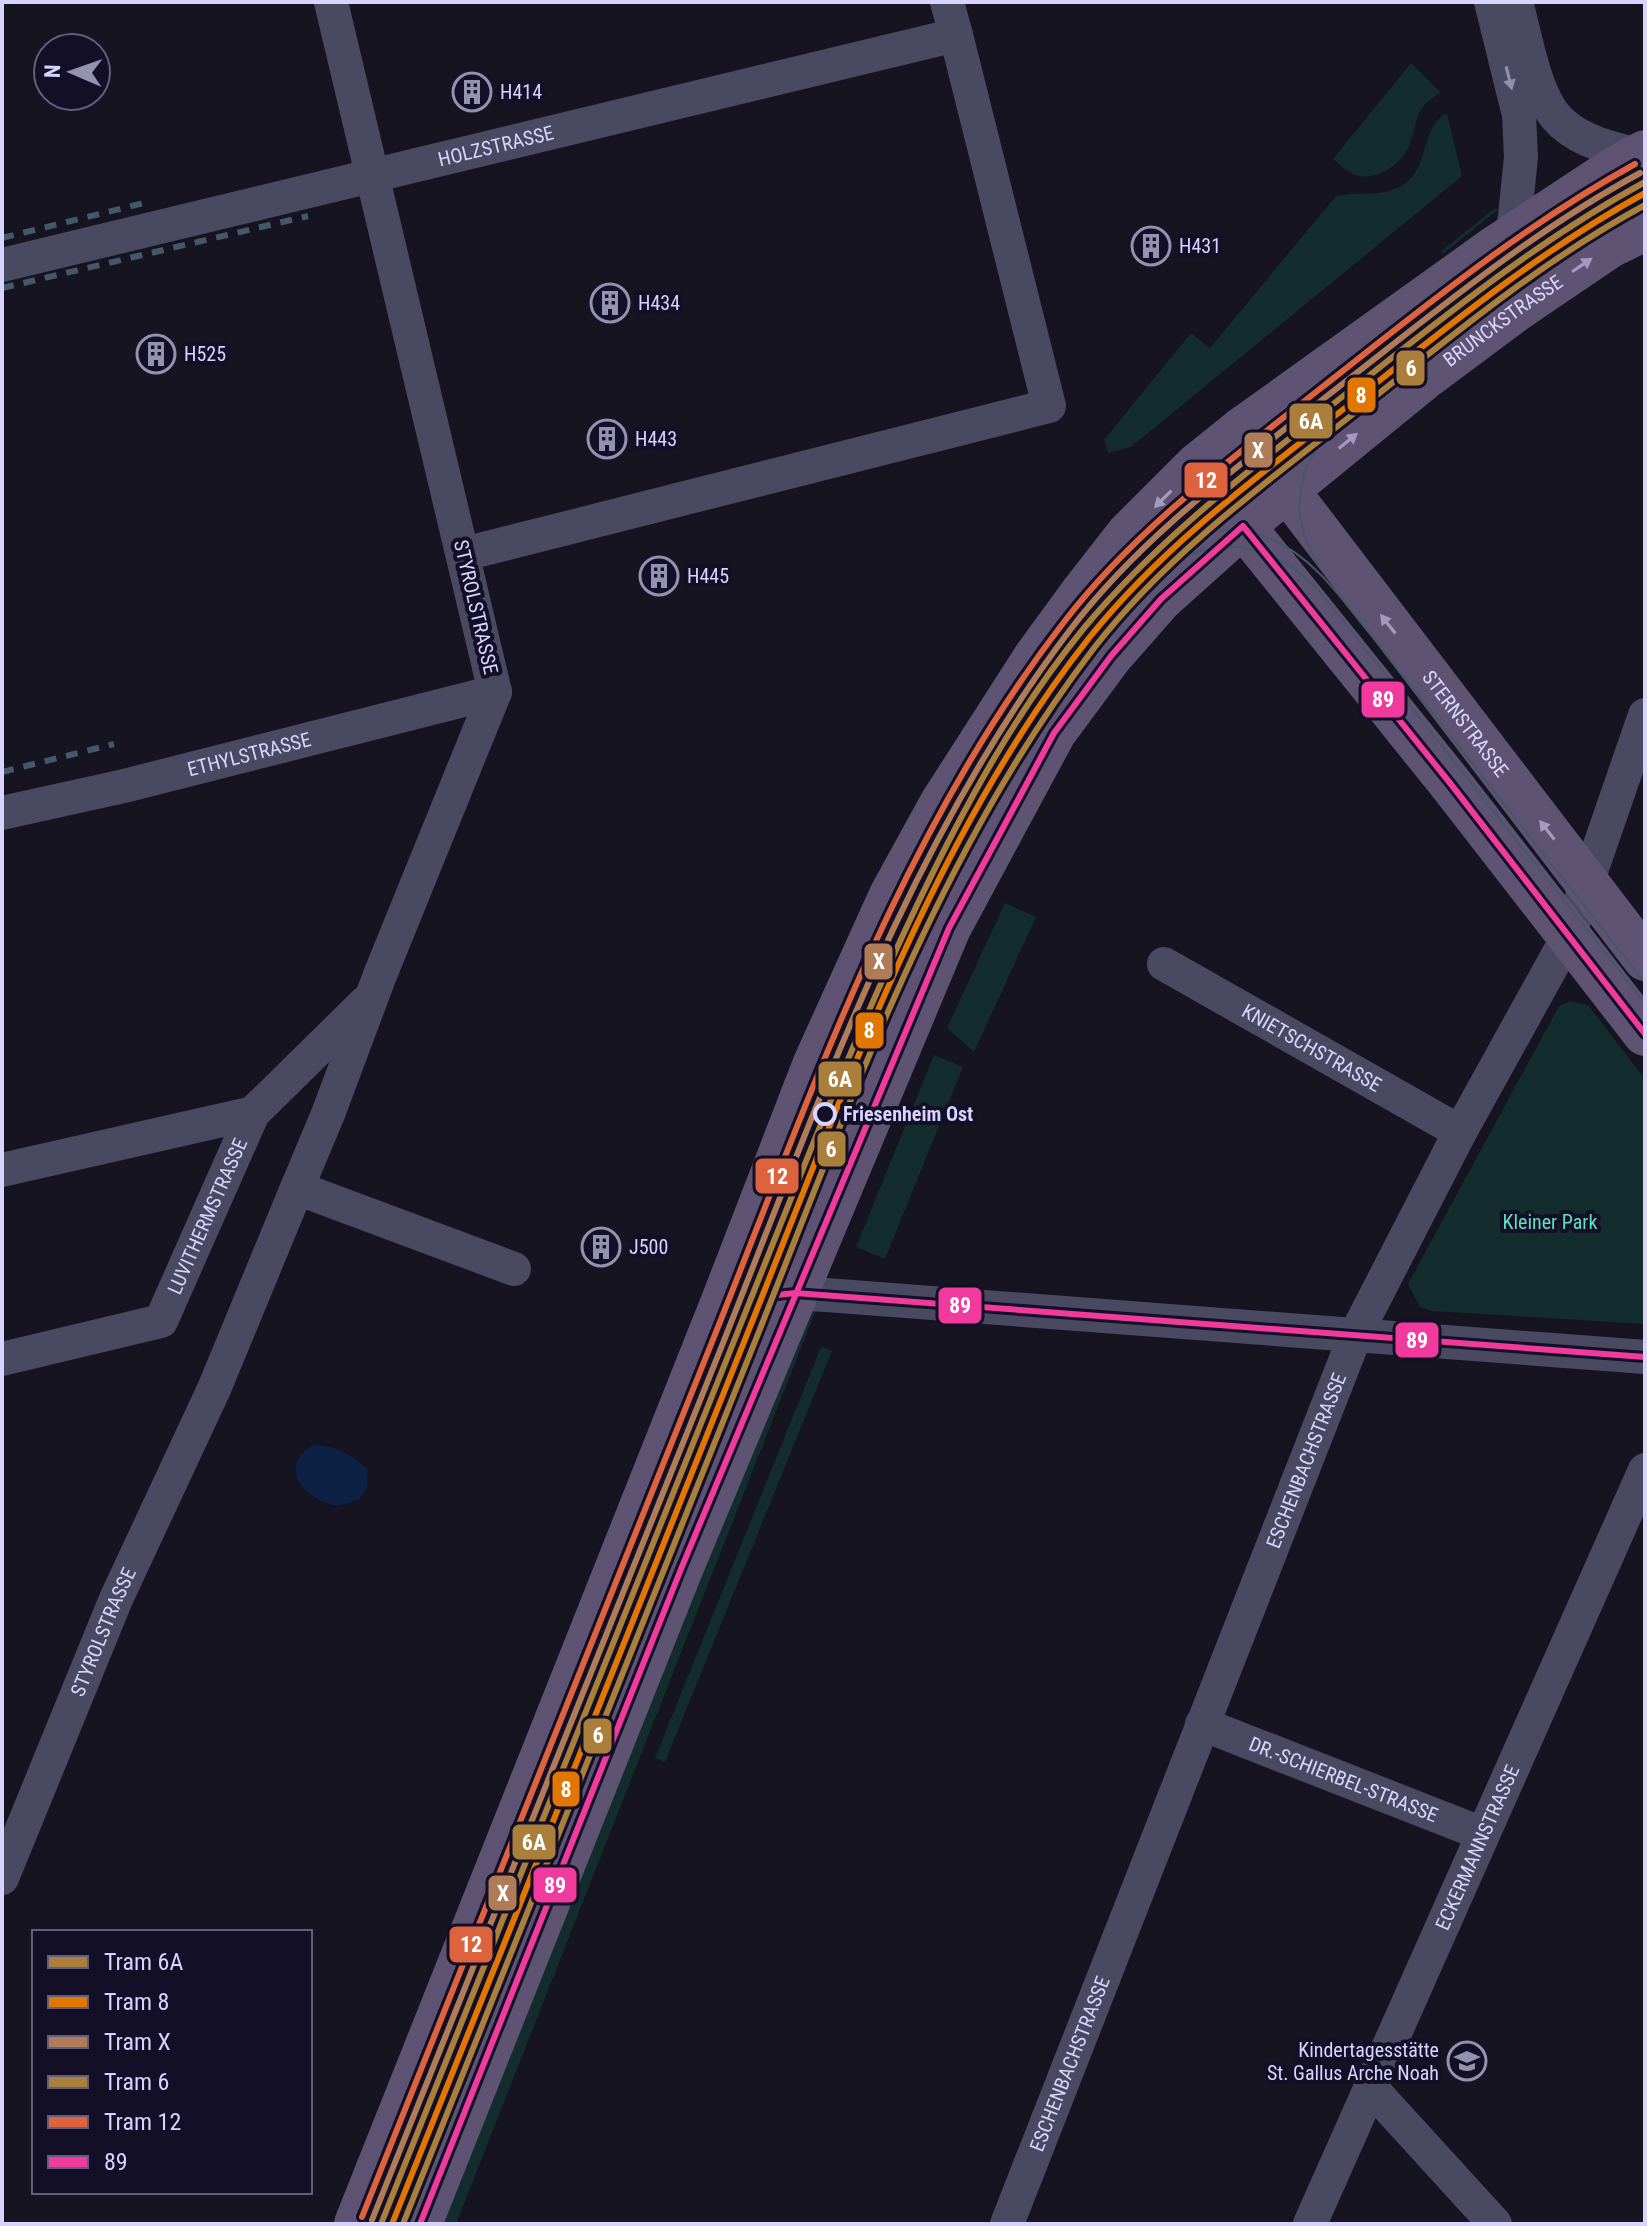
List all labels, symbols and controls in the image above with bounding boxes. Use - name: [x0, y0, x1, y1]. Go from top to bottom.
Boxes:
- north arrow: [32, 32, 112, 112]
- text: N: [40, 64, 65, 78]
- one-way arrow: [1504, 65, 1516, 90]
- building icon: H414: [451, 71, 493, 113]
- place label: H414: [500, 80, 542, 104]
- street label: HOLZSTRASSE: [436, 120, 556, 171]
- building icon: H431: [1130, 225, 1172, 267]
- place label: H431: [1179, 234, 1221, 258]
- one-way arrow: [1571, 258, 1592, 273]
- street label: BRUNCKSTRASSE: [1439, 270, 1567, 372]
- building icon: H434: [589, 282, 631, 324]
- place label: H434: [638, 291, 680, 315]
- building icon: H525: [135, 333, 177, 375]
- place label: H525: [184, 342, 226, 366]
- line badge: 6: [1395, 349, 1426, 387]
- text: 6: [1405, 356, 1417, 381]
- line badge: 8: [1346, 376, 1377, 414]
- text: 8: [1355, 383, 1367, 408]
- line badge: 6A: [1288, 402, 1334, 440]
- text: 6A: [1299, 409, 1323, 434]
- building icon: H443: [586, 418, 628, 460]
- place label: H443: [635, 427, 677, 451]
- line badge: X: [1243, 431, 1274, 469]
- one-way arrow: [1338, 433, 1358, 450]
- text: X: [1252, 438, 1264, 463]
- line badge: 12: [1183, 461, 1229, 499]
- text: 12: [1195, 468, 1217, 493]
- one-way arrow: [1154, 489, 1172, 508]
- street label: STYROLSTRASSE: [449, 537, 503, 677]
- building icon: H445: [638, 555, 680, 597]
- place label: H445: [687, 564, 729, 588]
- one-way arrow: [1381, 614, 1397, 634]
- street label: STERNSTRASSE: [1417, 666, 1514, 782]
- line badge: 89: [1360, 680, 1406, 719]
- text: 89: [1372, 687, 1394, 712]
- street label: ETHYLSTRASSE: [185, 727, 313, 781]
- one-way arrow: [1540, 820, 1556, 840]
- line badge: X: [863, 942, 894, 981]
- text: X: [873, 949, 885, 974]
- street label: KNIETSCHSTRASSE: [1238, 999, 1386, 1097]
- line badge: 8: [854, 1011, 885, 1050]
- text: 8: [863, 1018, 875, 1043]
- line badge: 6A: [817, 1060, 863, 1098]
- text: 6A: [828, 1067, 852, 1092]
- place label: Friesenheim Ost: [843, 1102, 973, 1126]
- marker: Friesenheim Ost: [814, 1103, 836, 1125]
- line badge: 6: [816, 1130, 847, 1168]
- street label: LUVITHERMSTRASSE: [162, 1134, 252, 1298]
- text: 6: [825, 1137, 837, 1162]
- line badge: 12: [754, 1157, 800, 1195]
- text: 12: [766, 1164, 788, 1189]
- park label: Kleiner Park: [1503, 1210, 1597, 1234]
- building icon: J500: [580, 1226, 622, 1268]
- place label: J500: [629, 1235, 668, 1259]
- line badge: 89: [937, 1286, 983, 1325]
- text: 89: [949, 1293, 971, 1318]
- line badge: 89: [1394, 1321, 1440, 1359]
- text: 89: [1406, 1328, 1428, 1353]
- street label: ESCHENBACHSTRASSE: [1261, 1369, 1351, 1552]
- street label: STYROLSTRASSE: [66, 1564, 141, 1700]
- line badge: 6: [582, 1717, 613, 1755]
- text: 6: [592, 1723, 604, 1748]
- street label: DR.-SCHIERBEL-STRASSE: [1246, 1732, 1442, 1827]
- street label: ECKERMANNSTRASSE: [1430, 1761, 1524, 1934]
- line badge: 8: [551, 1770, 581, 1808]
- text: 8: [560, 1777, 572, 1802]
- line badge: 6A: [511, 1823, 557, 1861]
- text: 6A: [522, 1830, 546, 1855]
- line badge: 89: [532, 1866, 578, 1904]
- text: 89: [544, 1873, 566, 1898]
- line badge: X: [487, 1874, 518, 1912]
- text: X: [497, 1881, 509, 1906]
- line badge: 12: [448, 1925, 494, 1964]
- legend: [32, 1930, 312, 2194]
- text: 12: [460, 1932, 482, 1957]
- text: Tram 6A: [104, 1948, 183, 1976]
- street label: ESCHENBACHSTRASSE: [1025, 1973, 1115, 2155]
- text: Tram 8: [104, 1988, 169, 2016]
- text: Tram X: [104, 2028, 171, 2056]
- place label: Kindertagesstätte St. Gallus Arche Noah: [1267, 2038, 1439, 2085]
- school or university icon: Kindertagesstätte St. Gallus Arche Noah: [1446, 2040, 1488, 2082]
- text: Tram 6: [104, 2068, 169, 2096]
- text: Tram 12: [104, 2108, 181, 2136]
- text: 89: [104, 2148, 128, 2176]

